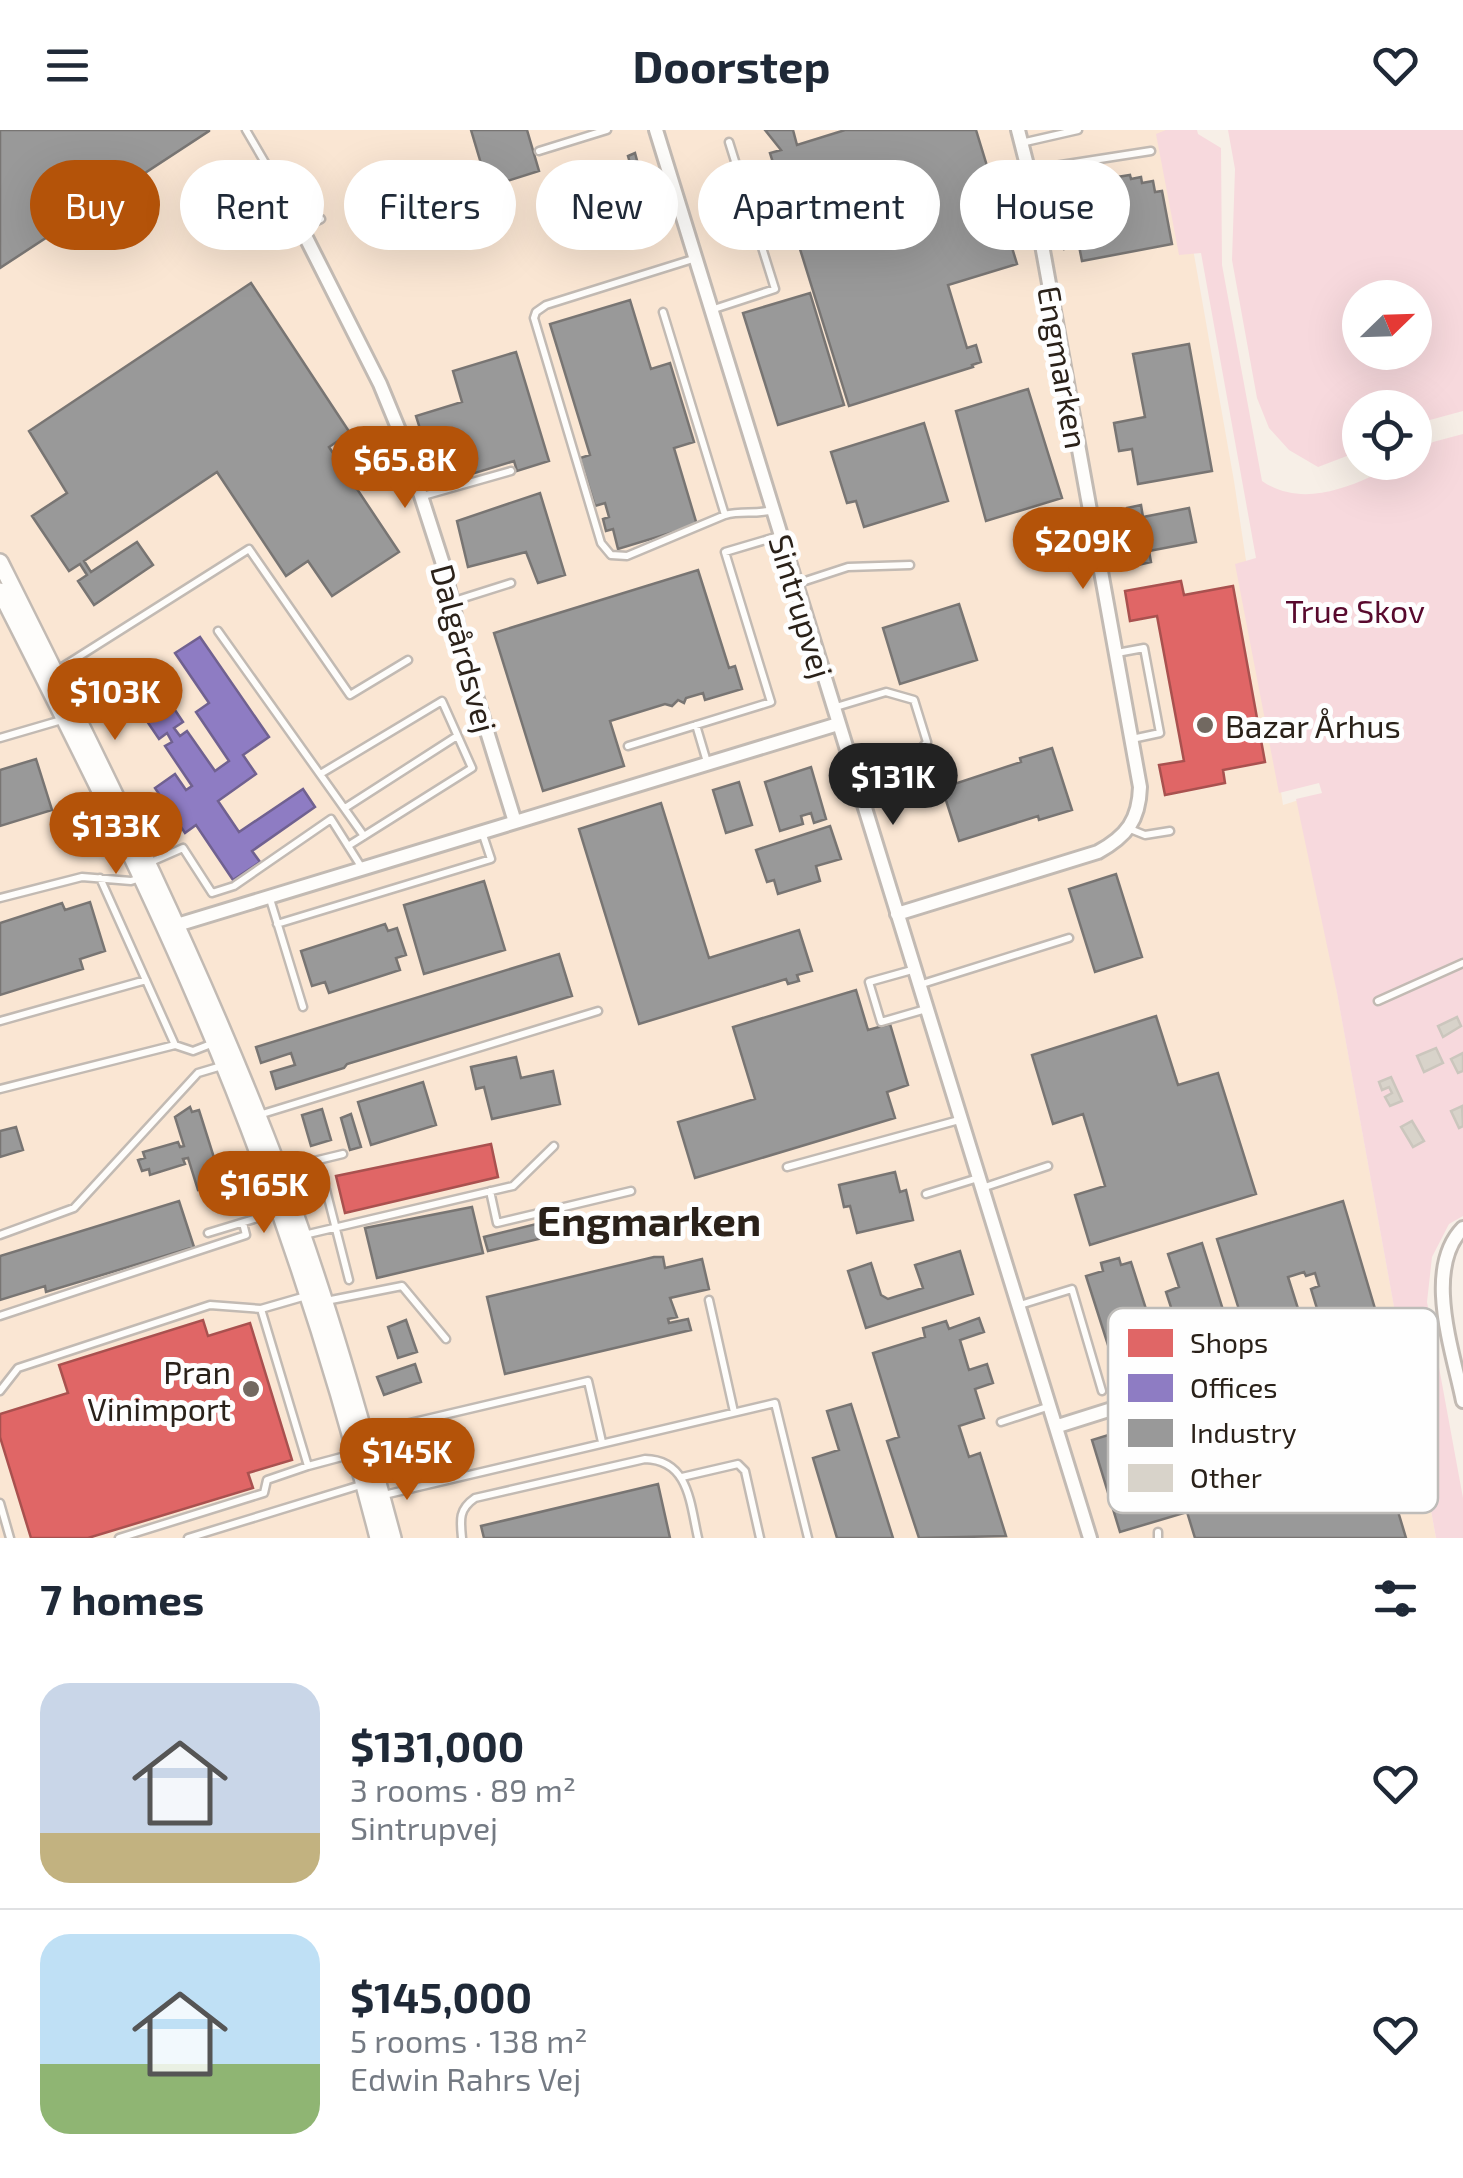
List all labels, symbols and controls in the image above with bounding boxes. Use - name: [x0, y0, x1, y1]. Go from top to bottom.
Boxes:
- icon: menu: [40, 38, 95, 93]
- text: Doorstep: [633, 38, 830, 92]
- icon: heart: [1368, 38, 1423, 93]
- chip: Buy: [30, 160, 160, 250]
- chip: Rent: [180, 160, 324, 250]
- chip: Filters: [344, 160, 516, 250]
- chip: New: [536, 160, 678, 250]
- chip: Apartment: [698, 160, 940, 250]
- chip: House: [960, 160, 1130, 250]
- north arrow: [1342, 280, 1432, 370]
- map controls: [1342, 280, 1432, 480]
- street label: Engmarken: [1031, 283, 1097, 451]
- button: locate: [1342, 390, 1432, 480]
- pin: $65.8K: [324, 426, 486, 511]
- text: $65.8K: [353, 439, 457, 477]
- pin: $209K: [1013, 507, 1153, 592]
- text: $209K: [1035, 520, 1131, 558]
- street label: Sintrupvej: [761, 530, 842, 683]
- street label: Dalgårdsvej: [423, 560, 506, 737]
- park label: True Skov: [1285, 591, 1425, 629]
- pin: $103K: [45, 658, 185, 743]
- text: $103K: [69, 671, 161, 709]
- place label: Bazar Århus: [1225, 706, 1401, 744]
- marker: Bazar Århus: [1194, 714, 1216, 736]
- pin: $131K: [823, 743, 963, 828]
- text: $131K: [851, 756, 935, 794]
- pin: $133K: [46, 792, 186, 877]
- text: $133K: [72, 805, 160, 843]
- pin: $165K: [194, 1151, 334, 1236]
- text: $165K: [219, 1164, 309, 1202]
- district label: Engmarken: [537, 1194, 761, 1244]
- legend: [1108, 1308, 1438, 1513]
- text: Shops: [1190, 1325, 1268, 1359]
- place label: Pran Vinimport: [87, 1352, 231, 1427]
- text: Offices: [1190, 1370, 1277, 1404]
- marker: Pran Vinimport: [240, 1378, 262, 1400]
- text: Industry: [1190, 1415, 1297, 1449]
- pin: $145K: [337, 1418, 477, 1503]
- text: $145K: [362, 1431, 452, 1469]
- text: Other: [1190, 1460, 1262, 1494]
- icon: filters: [1368, 1571, 1423, 1626]
- text: 7 homes: [40, 1573, 204, 1623]
- text: $131,000: [350, 1720, 524, 1770]
- icon: home: [120, 1723, 240, 1843]
- icon: heart: [1368, 1756, 1423, 1811]
- text: 3 rooms · 89 m²: [350, 1770, 576, 1808]
- text: Sintrupvej: [350, 1808, 498, 1846]
- text: $145,000: [350, 1971, 532, 2021]
- icon: home: [120, 1974, 240, 2094]
- icon: heart: [1368, 2007, 1423, 2062]
- text: 5 rooms · 138 m²: [350, 2021, 588, 2059]
- text: Edwin Rahrs Vej: [350, 2059, 581, 2097]

